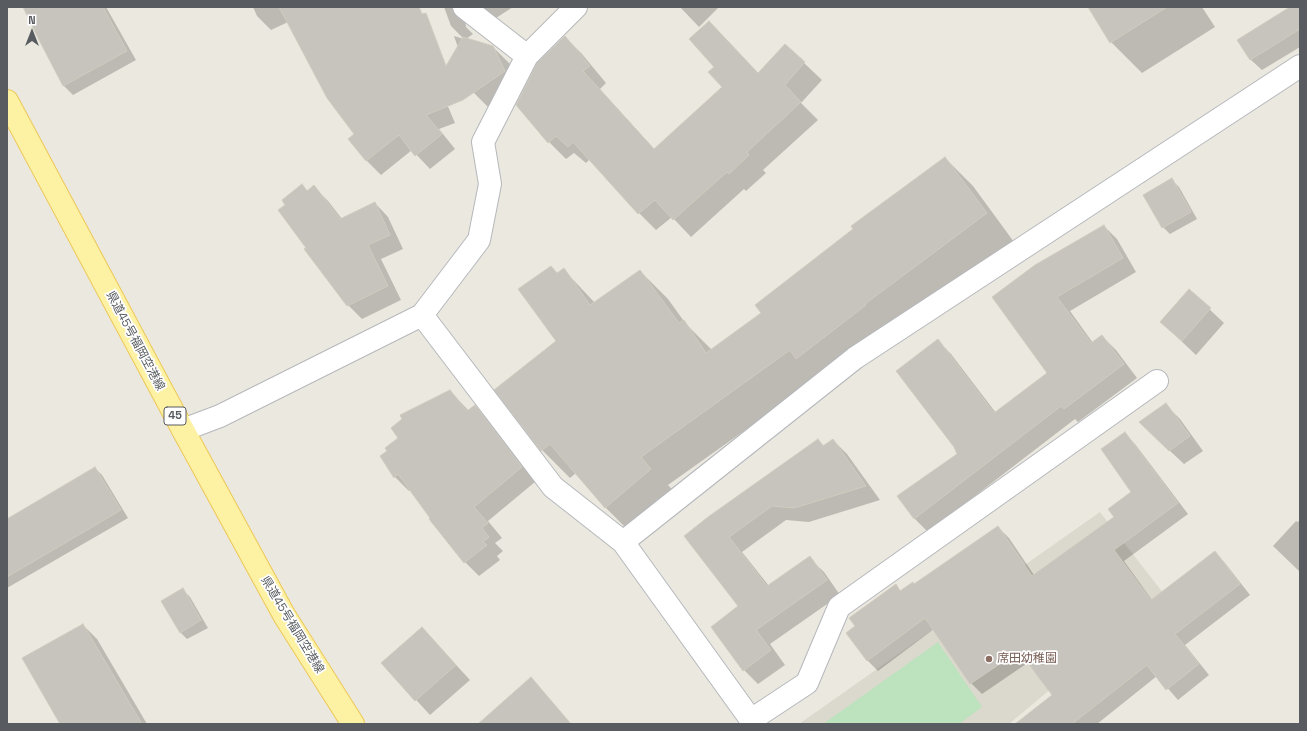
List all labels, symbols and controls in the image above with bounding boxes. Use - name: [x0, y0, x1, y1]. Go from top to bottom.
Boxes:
- north arrow: [12, 12, 52, 52]
- text: N: [28, 13, 36, 27]
- street label: 県道45号福岡空港線: [103, 289, 167, 393]
- road number: 45: [164, 407, 186, 425]
- street label: 県道45号福岡空港線: [257, 574, 327, 676]
- place label: 席田幼稚園: [997, 652, 1057, 666]
- marker: 席田幼稚園: [984, 654, 994, 664]

